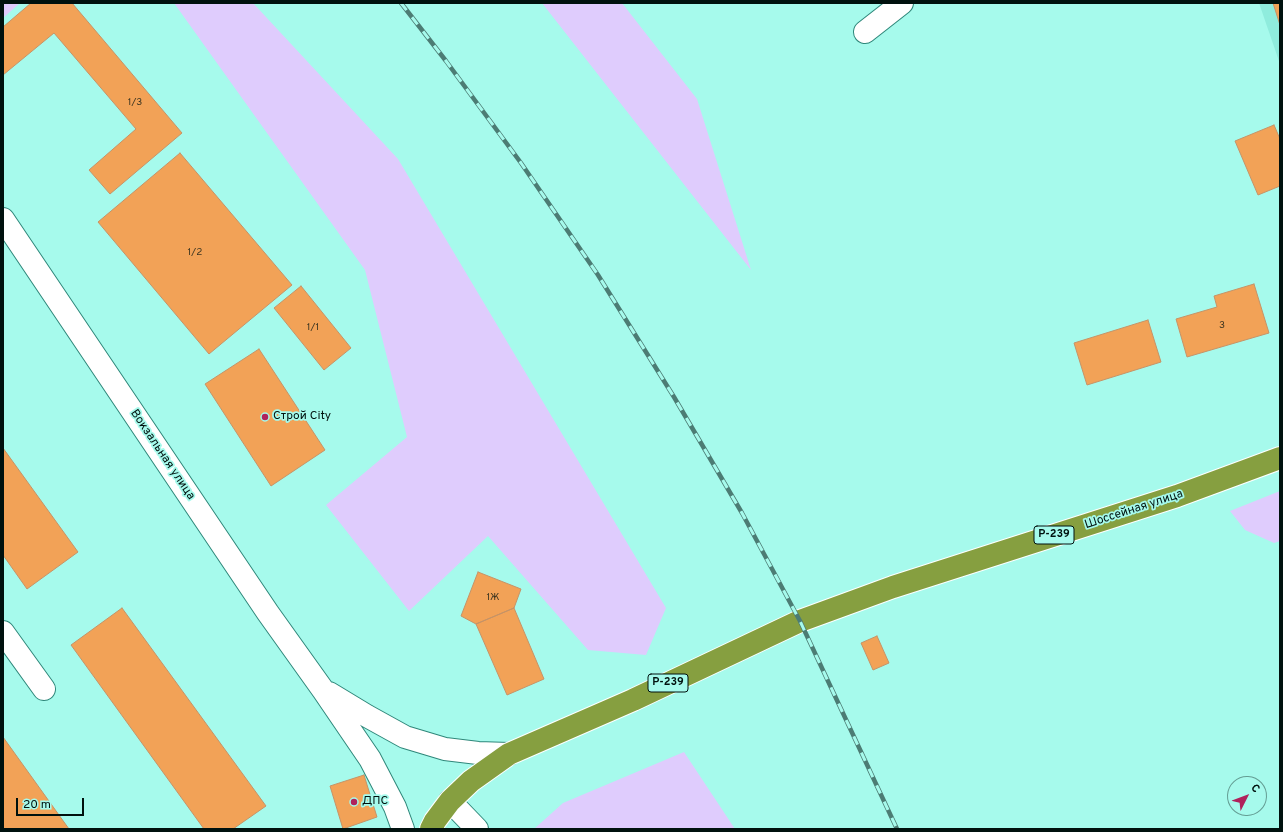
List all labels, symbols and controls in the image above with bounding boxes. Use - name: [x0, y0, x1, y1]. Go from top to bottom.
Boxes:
- house number: 1/3: [128, 97, 142, 109]
- house number: 1/2: [188, 247, 202, 259]
- house number: 3: [1219, 320, 1225, 332]
- house number: 1/1: [307, 322, 319, 334]
- street label: Вокзальная улица: [126, 407, 198, 503]
- place label: Строй City: [273, 410, 331, 424]
- marker: Строй City: [260, 412, 270, 422]
- street label: Шоссейная улица: [1083, 487, 1185, 533]
- road number: Р-239: [1034, 526, 1074, 544]
- house number: 1Ж: [487, 592, 499, 604]
- road number: Р-239: [648, 674, 688, 692]
- north arrow: [1227, 776, 1267, 816]
- text: С: [1248, 781, 1263, 796]
- scale bar: [18, 790, 86, 816]
- place label: ДПС: [362, 795, 388, 809]
- text: 20 m: [23, 797, 51, 813]
- marker: ДПС: [349, 797, 359, 807]

